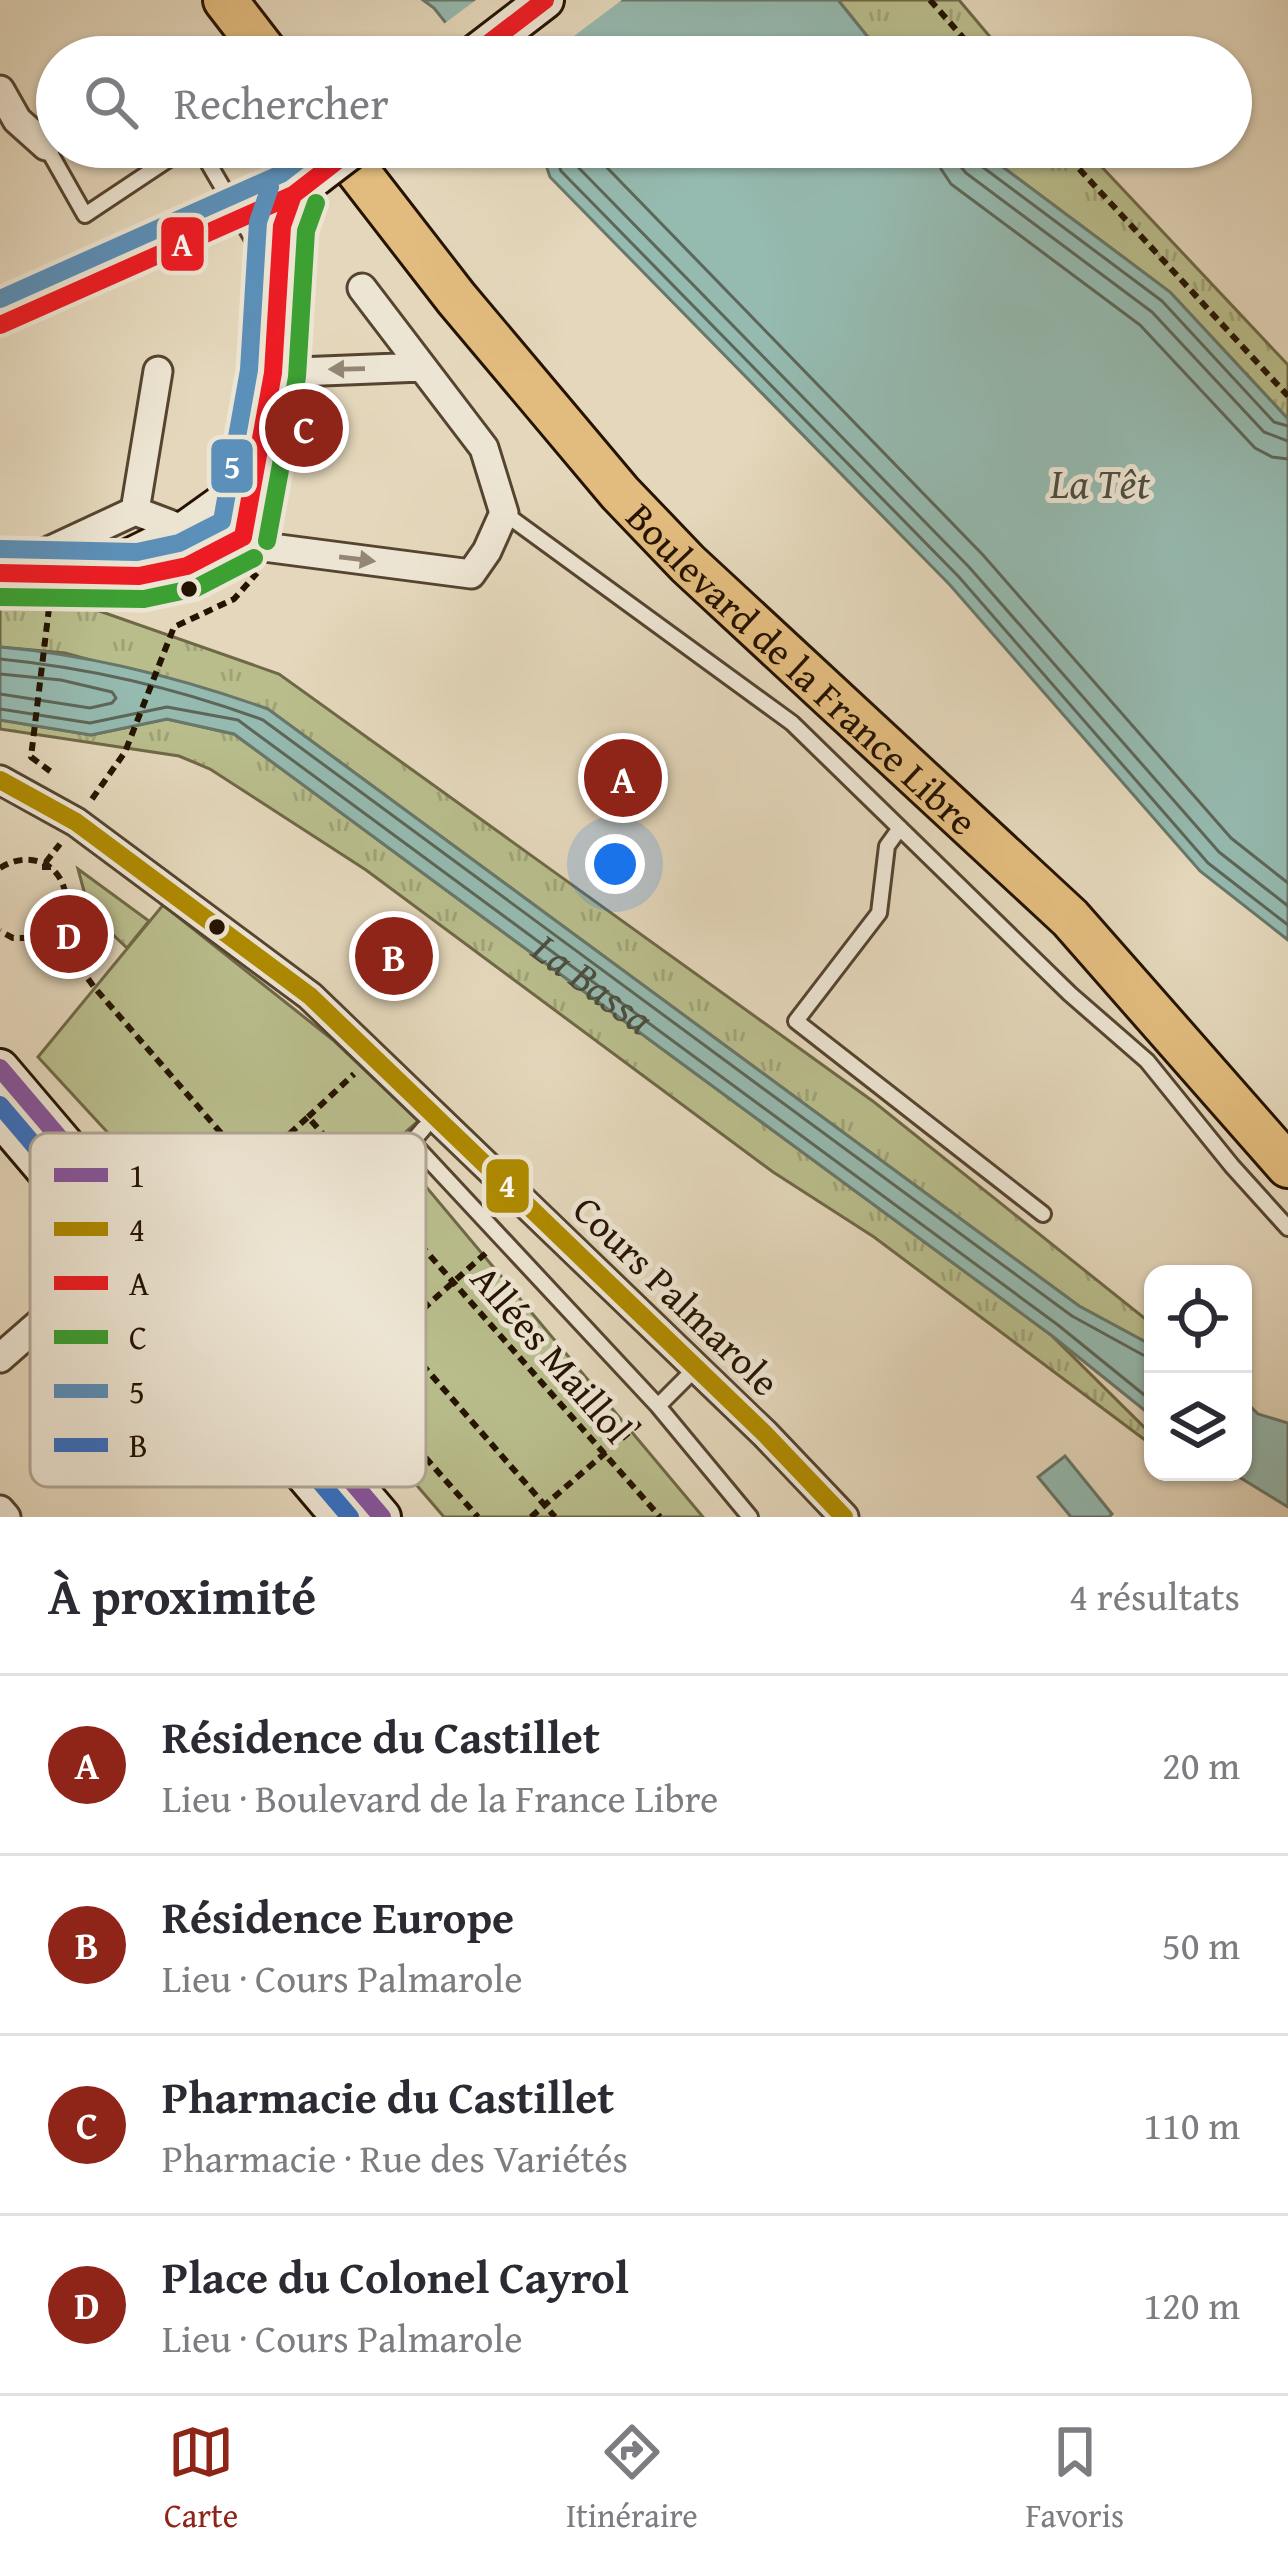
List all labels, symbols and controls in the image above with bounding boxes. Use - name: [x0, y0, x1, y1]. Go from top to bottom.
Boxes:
- search box: [36, 36, 1252, 168]
- icon: search: [78, 69, 144, 135]
- text: Rechercher: [174, 70, 389, 135]
- line badge: A: [159, 215, 206, 273]
- text: A: [171, 220, 193, 268]
- one-way arrow: [327, 360, 365, 379]
- pin: C: [265, 383, 343, 473]
- line badge: 5: [209, 437, 255, 495]
- text: 5: [223, 442, 241, 490]
- water label: La Têt: [1049, 452, 1150, 513]
- street label: Boulevard de la France Libre: [614, 489, 991, 848]
- one-way arrow: [339, 550, 376, 569]
- unlabelled marker: [178, 578, 200, 600]
- pin: A: [584, 733, 662, 823]
- your location: [585, 834, 645, 894]
- pin: D: [30, 889, 108, 979]
- pin: B: [355, 911, 433, 1001]
- unlabelled marker: [206, 916, 228, 938]
- water label: La Bassa: [520, 917, 668, 1048]
- legend: [30, 1133, 426, 1487]
- text: 1: [129, 1151, 145, 1199]
- line badge: 4: [484, 1157, 531, 1215]
- text: 4: [498, 1161, 516, 1209]
- street label: Cours Palmarole: [561, 1182, 793, 1408]
- text: 4: [129, 1205, 145, 1253]
- street label: Allées Maillol: [458, 1251, 646, 1455]
- text: A: [129, 1259, 149, 1307]
- map controls: [1144, 1265, 1252, 1481]
- button: locate: [1144, 1265, 1252, 1373]
- text: C: [129, 1313, 147, 1361]
- text: 5: [129, 1367, 145, 1415]
- button: layers: [1144, 1373, 1252, 1481]
- text: B: [129, 1421, 148, 1469]
- text: À proximité: [48, 1558, 316, 1633]
- text: 4 résultats: [1069, 1567, 1240, 1624]
- text: Résidence du Castillet: [162, 1704, 600, 1769]
- text: A: [75, 1736, 99, 1793]
- text: 20 m: [1162, 1736, 1240, 1793]
- text: Lieu · Boulevard de la France Libre: [162, 1769, 718, 1826]
- text: Résidence Europe: [162, 1884, 514, 1949]
- text: B: [75, 1916, 99, 1973]
- text: 50 m: [1162, 1916, 1240, 1973]
- text: Lieu · Cours Palmarole: [162, 1949, 523, 2006]
- text: Pharmacie du Castillet: [162, 2064, 614, 2129]
- text: C: [76, 2096, 98, 2153]
- text: 110 m: [1143, 2096, 1240, 2153]
- text: Pharmacie · Rue des Variétés: [162, 2129, 628, 2186]
- text: Place du Colonel Cayrol: [162, 2244, 629, 2309]
- text: D: [74, 2276, 100, 2333]
- text: 120 m: [1143, 2276, 1240, 2333]
- text: Lieu · Cours Palmarole: [162, 2309, 523, 2366]
- tab: Carte: [164, 2419, 238, 2539]
- tab: Itinéraire: [566, 2419, 698, 2539]
- tab: Favoris: [1026, 2419, 1124, 2539]

